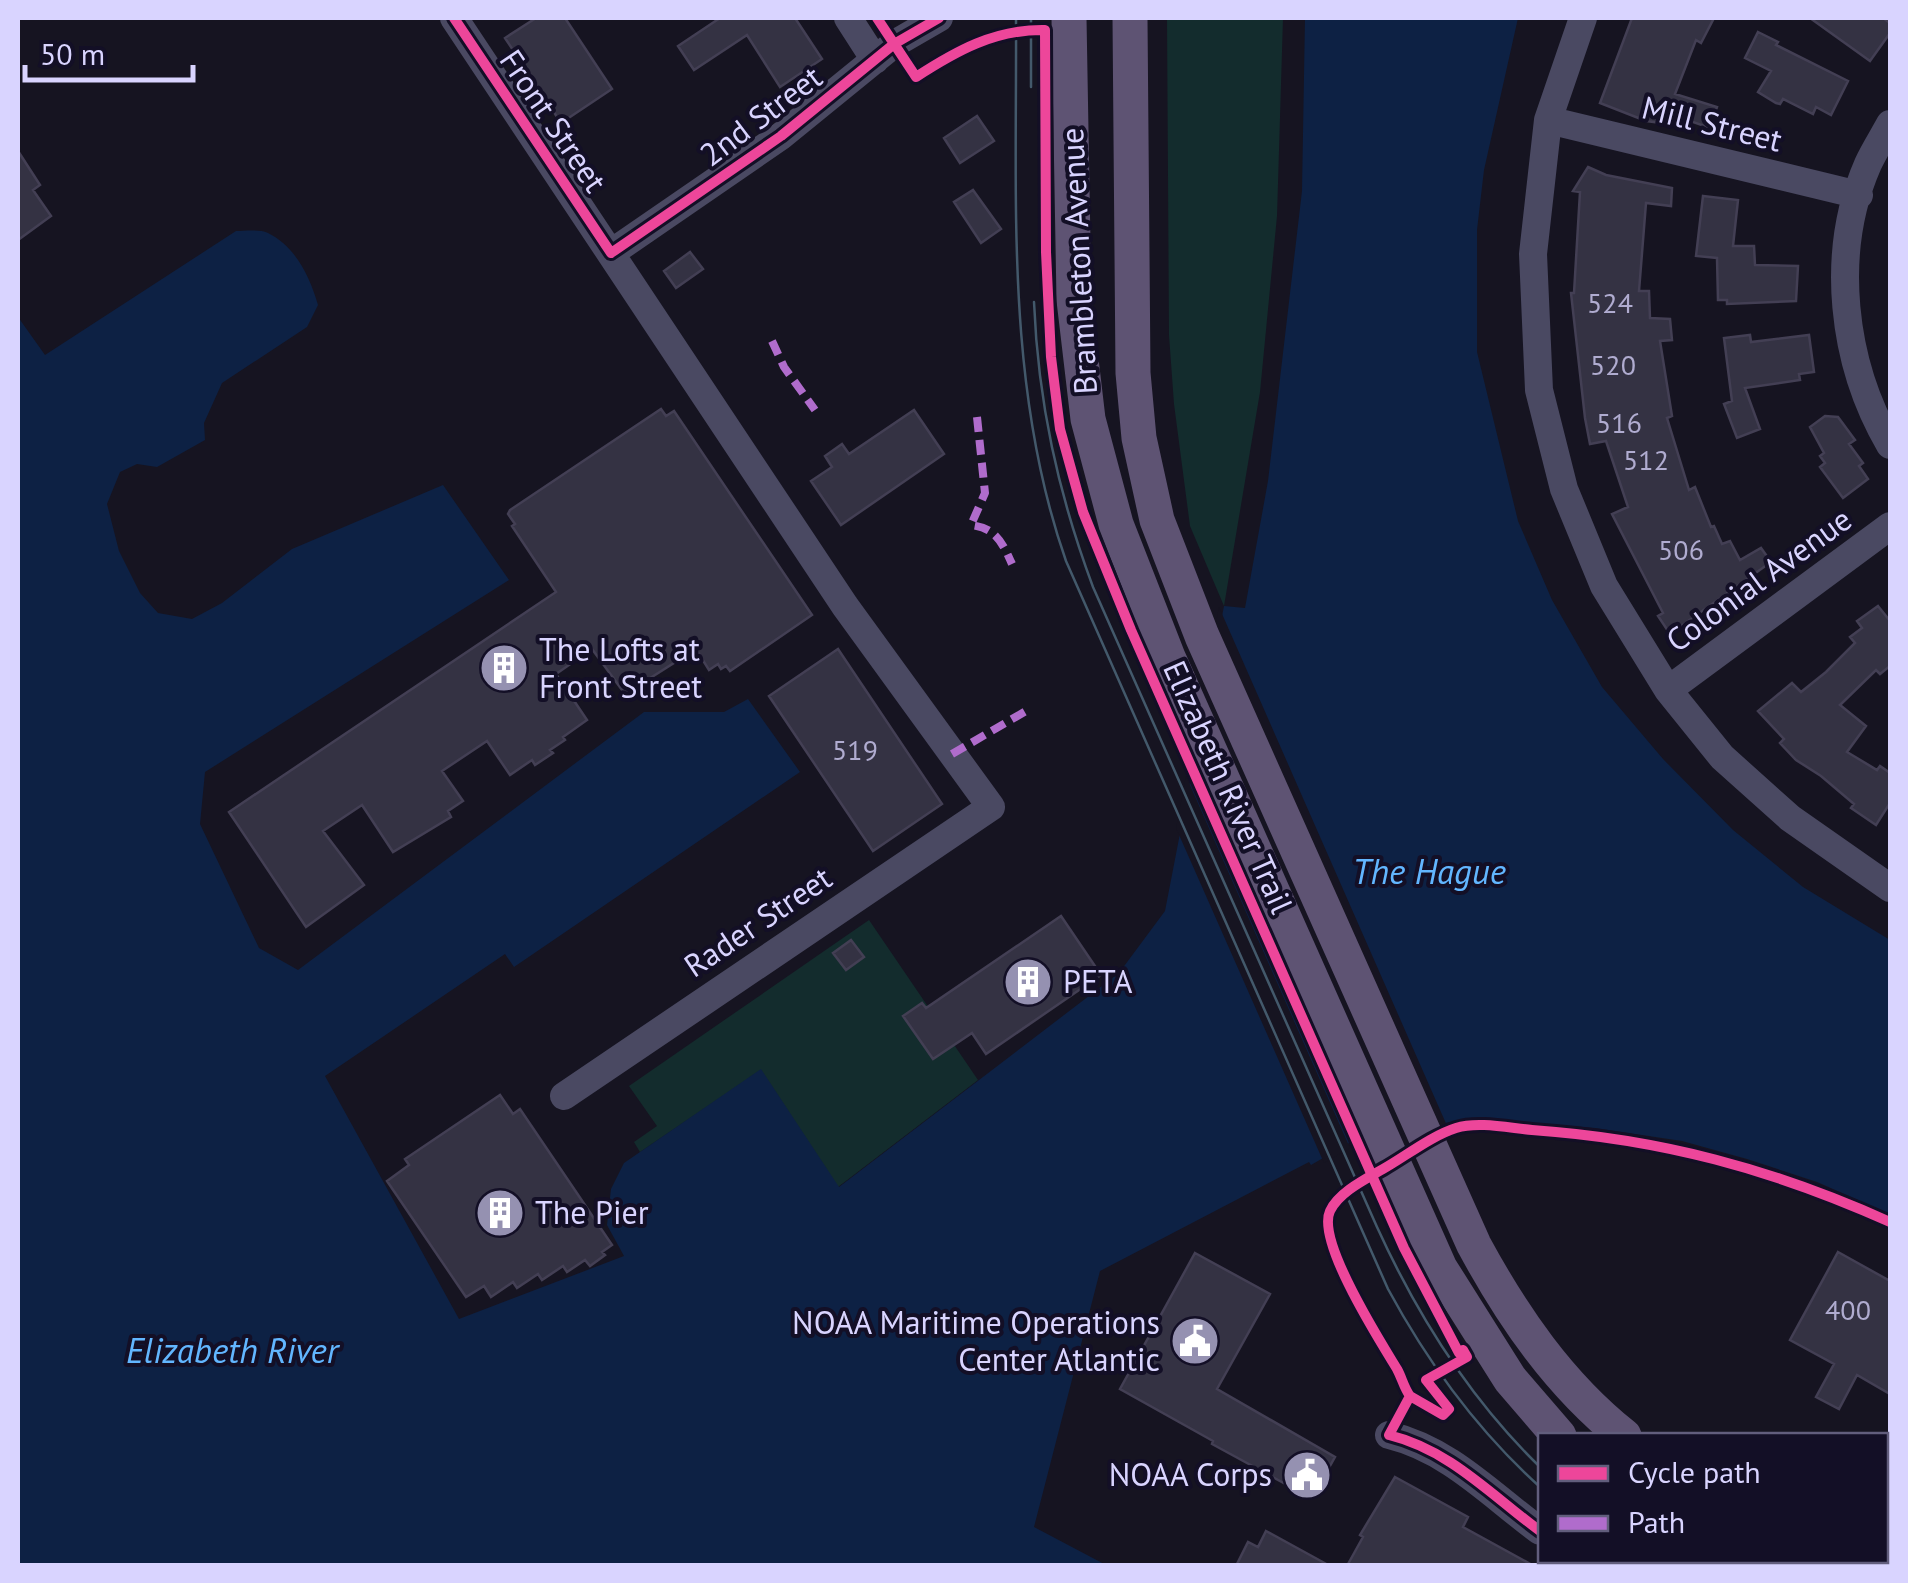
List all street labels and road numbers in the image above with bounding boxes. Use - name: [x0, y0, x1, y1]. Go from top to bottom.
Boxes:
- street label: Front Street: [491, 41, 617, 200]
- street label: 2nd Street: [691, 55, 830, 175]
- street label: Mill Street: [1638, 85, 1787, 161]
- street label: Brambleton Avenue: [1050, 127, 1106, 395]
- street label: Colonial Avenue: [1657, 498, 1860, 661]
- street label: Elizabeth River Trail: [1154, 654, 1304, 920]
- street label: Rader Street: [676, 856, 839, 986]

